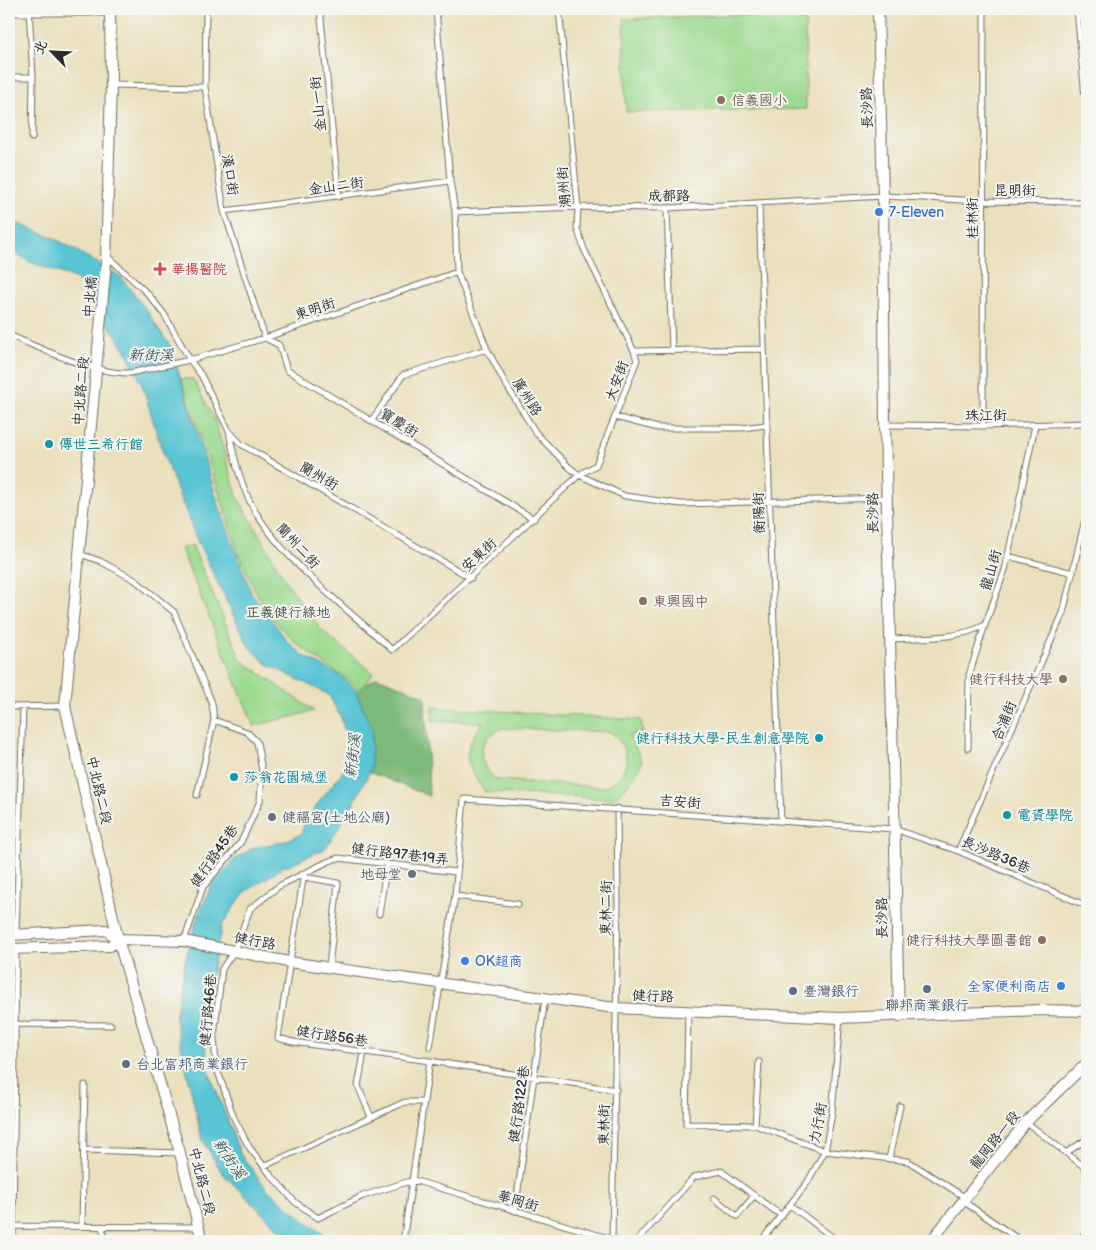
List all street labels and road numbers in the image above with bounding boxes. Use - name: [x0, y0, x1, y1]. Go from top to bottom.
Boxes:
- street label: 金山一街: [307, 75, 329, 133]
- street label: 長沙路: [858, 87, 876, 129]
- street label: 漢口街: [218, 153, 242, 197]
- street label: 潮州街: [554, 165, 574, 209]
- street label: 金山二街: [307, 174, 365, 198]
- street label: 昆明街: [994, 182, 1036, 199]
- street label: 成都路: [648, 187, 690, 205]
- street label: 桂林街: [964, 197, 981, 239]
- street label: 中北橋: [80, 275, 100, 319]
- street label: 東明街: [292, 294, 338, 324]
- street label: 中北路二段: [69, 355, 93, 427]
- street label: 大安街: [602, 358, 632, 404]
- street label: 廣州路: [509, 375, 545, 419]
- street label: 寶慶街: [377, 405, 421, 441]
- street label: 珠江街: [965, 407, 1007, 424]
- street label: 蘭州街: [297, 458, 341, 494]
- street label: 衡陽街: [750, 492, 768, 534]
- street label: 長沙路: [864, 492, 882, 534]
- street label: 蘭州二街: [273, 520, 323, 572]
- street label: 安東街: [458, 534, 500, 576]
- street label: 龍山街: [977, 547, 1005, 593]
- street label: 合浦街: [988, 698, 1020, 744]
- street label: 中北路二段: [83, 754, 115, 826]
- street label: 吉安街: [658, 792, 702, 812]
- street label: 健行路45巷: [186, 821, 242, 891]
- street label: 長沙路36巷: [959, 833, 1034, 878]
- street label: 健行路97巷19弄: [350, 840, 450, 868]
- street label: 東林二街: [597, 880, 615, 936]
- street label: 長沙路: [873, 897, 891, 939]
- street label: 健行路: [233, 929, 277, 953]
- street label: 健行路46巷: [196, 972, 220, 1047]
- street label: 健行路: [632, 987, 674, 1005]
- street label: 健行路56巷: [295, 1022, 370, 1050]
- street label: 健行路122巷: [505, 1063, 533, 1144]
- street label: 力行街: [806, 1101, 830, 1145]
- street label: 東林街: [595, 1104, 613, 1146]
- street label: 龍岡路一段: [966, 1107, 1024, 1173]
- street label: 中北路二段: [185, 1145, 219, 1217]
- street label: 華岡街: [495, 1187, 541, 1215]

